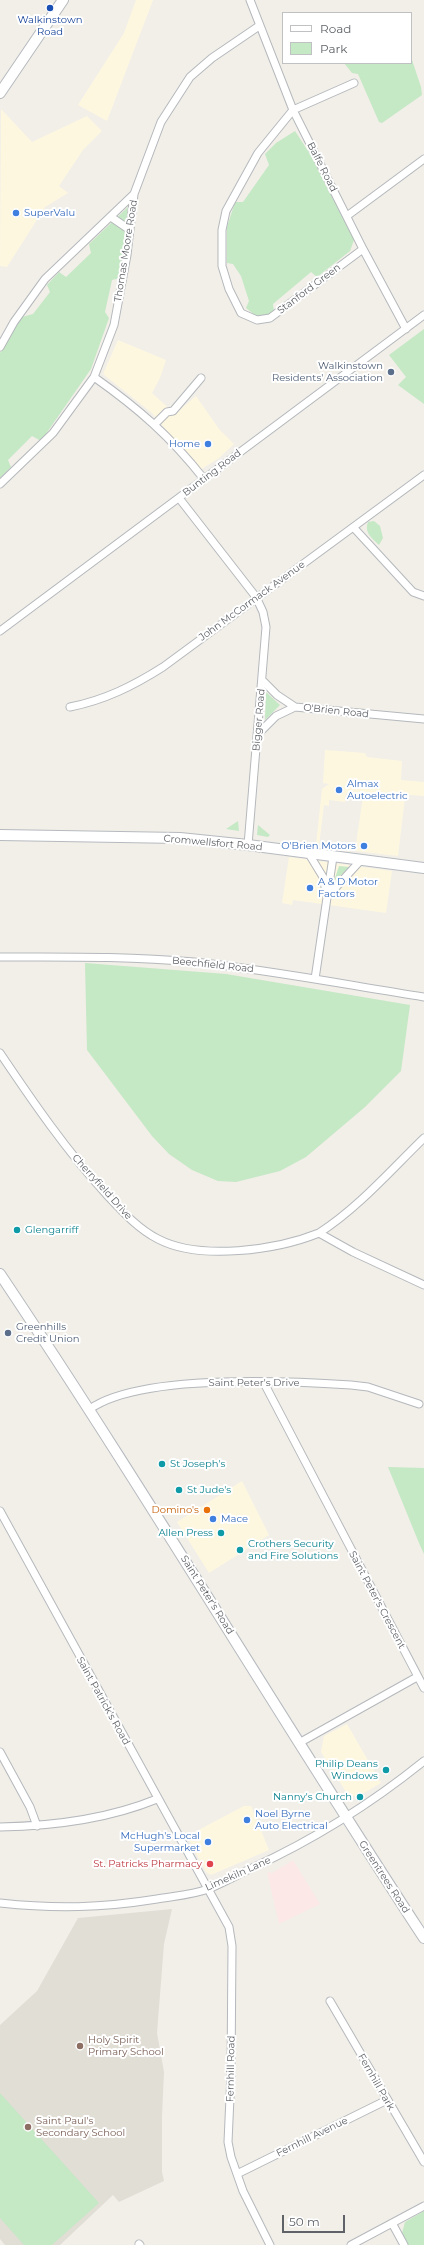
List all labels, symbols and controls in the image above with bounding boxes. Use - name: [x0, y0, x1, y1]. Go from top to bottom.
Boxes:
- marker: Walkinstown Road: [45, 3, 55, 13]
- legend: [282, 12, 412, 64]
- place label: Walkinstown Road: [17, 14, 83, 38]
- text: Road: [320, 21, 351, 36]
- text: Park: [320, 41, 347, 56]
- street label: Balfe Road: [304, 140, 340, 194]
- street label: Thomas Moore Road: [112, 199, 140, 303]
- place label: SuperValu: [24, 207, 75, 219]
- marker: SuperValu: [11, 208, 21, 218]
- street label: Stanford Green: [275, 261, 343, 317]
- place label: Walkinstown Residents' Association: [272, 360, 383, 384]
- marker: Walkinstown Residents' Association: [386, 367, 396, 377]
- place label: Home: [169, 438, 200, 450]
- marker: Home: [203, 439, 213, 449]
- street label: Bunting Road: [180, 447, 244, 499]
- street label: John McCormack Avenue: [197, 559, 307, 643]
- street label: Bigger Road: [250, 688, 268, 752]
- street label: O'Brien Road: [303, 702, 369, 720]
- place label: Almax Autoelectric: [347, 778, 408, 802]
- marker: Almax Autoelectric: [334, 785, 344, 795]
- street label: Cromwellsfort Road: [163, 833, 263, 853]
- place label: O'Brien Motors: [281, 840, 356, 852]
- marker: O'Brien Motors: [359, 841, 369, 851]
- place label: A & D Motor Factors: [318, 876, 378, 900]
- marker: A & D Motor Factors: [305, 883, 315, 893]
- street label: Beechfield Road: [171, 955, 255, 975]
- street label: Cherryfield Drive: [70, 1152, 134, 1222]
- place label: Glengarriff: [25, 1224, 78, 1236]
- marker: Glengarriff: [12, 1225, 22, 1235]
- place label: Greenhills Credit Union: [16, 1321, 79, 1344]
- marker: Greenhills Credit Union: [3, 1328, 13, 1338]
- street label: Saint Peter's Drive: [209, 1377, 299, 1389]
- place label: St Joseph's: [170, 1458, 225, 1470]
- marker: St Joseph's: [157, 1459, 167, 1469]
- place label: St Jude's: [187, 1484, 231, 1496]
- marker: St Jude's: [174, 1485, 184, 1495]
- place label: Domino's: [151, 1504, 199, 1516]
- marker: Domino's: [202, 1505, 212, 1515]
- place label: Mace: [221, 1513, 248, 1525]
- marker: Mace: [208, 1514, 218, 1524]
- place label: Allen Press: [158, 1527, 213, 1539]
- marker: Allen Press: [216, 1528, 226, 1538]
- place label: Crothers Security and Fire Solutions: [248, 1538, 338, 1562]
- marker: Crothers Security and Fire Solutions: [235, 1545, 245, 1555]
- street label: Saint Peter's Crescent: [346, 1549, 408, 1651]
- street label: Saint Peter's Road: [178, 1553, 236, 1637]
- street label: Saint Patrick's Road: [74, 1655, 132, 1747]
- place label: Philip Deans Windows: [315, 1758, 378, 1782]
- marker: Philip Deans Windows: [381, 1765, 391, 1775]
- place label: Nanny's Church: [273, 1791, 352, 1803]
- marker: Nanny's Church: [355, 1792, 365, 1802]
- place label: Noel Byrne Auto Electrical: [255, 1808, 328, 1832]
- marker: Noel Byrne Auto Electrical: [242, 1815, 252, 1825]
- place label: McHugh's Local Supermarket: [121, 1830, 200, 1854]
- marker: McHugh's Local Supermarket: [203, 1837, 213, 1847]
- street label: Greentrees Road: [356, 1838, 412, 1916]
- street label: Limekiln Lane: [203, 1854, 273, 1894]
- place label: St. Patricks Pharmacy: [93, 1858, 202, 1870]
- marker: St. Patricks Pharmacy: [205, 1859, 215, 1869]
- place label: Holy Spirit Primary School: [88, 2034, 164, 2058]
- street label: Fernhill Road: [224, 2036, 238, 2102]
- marker: Holy Spirit Primary School: [75, 2041, 85, 2051]
- street label: Fernhill Park: [355, 2052, 397, 2112]
- street label: Fernhill Avenue: [274, 2114, 350, 2160]
- place label: Saint Paul's Secondary School: [36, 2115, 125, 2138]
- marker: Saint Paul's Secondary School: [23, 2122, 33, 2132]
- scale bar: [284, 2207, 347, 2233]
- text: 50 m: [289, 2214, 320, 2229]

